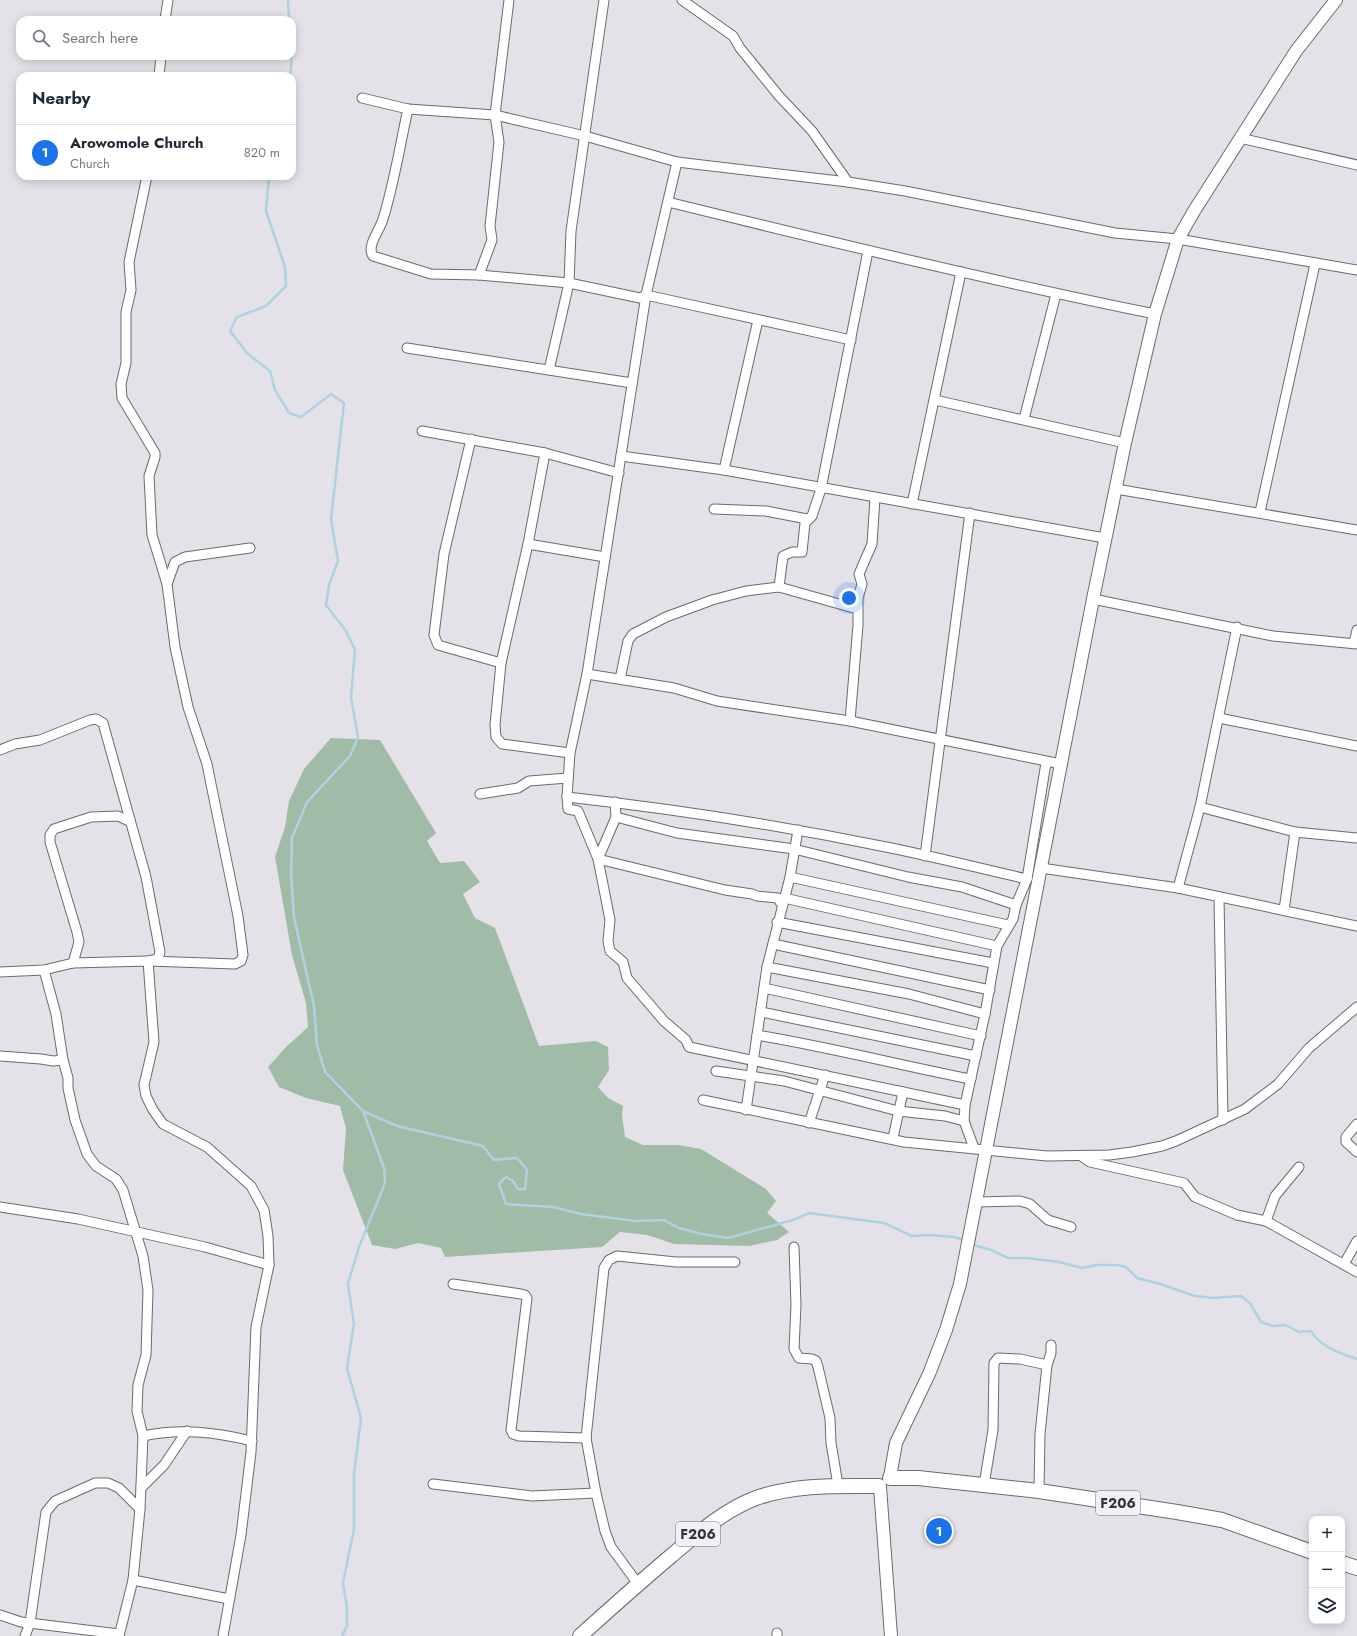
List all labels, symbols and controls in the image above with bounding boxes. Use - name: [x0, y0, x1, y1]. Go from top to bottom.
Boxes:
- search box: [16, 16, 296, 60]
- icon: search: [30, 27, 52, 49]
- text: Search here: [62, 27, 138, 49]
- text: Nearby: [32, 86, 90, 110]
- text: Arowomole Church: [70, 132, 204, 154]
- text: 1: [42, 143, 48, 162]
- text: 820 m: [244, 143, 280, 162]
- text: Church: [70, 154, 110, 173]
- your location: [839, 588, 859, 608]
- road number: F206: [1096, 1491, 1140, 1515]
- pin: 1: [926, 1516, 952, 1546]
- map controls: [1309, 1516, 1345, 1624]
- button: +: [1309, 1516, 1345, 1552]
- road number: F206: [676, 1522, 720, 1546]
- button: −: [1309, 1552, 1345, 1588]
- button: layers: [1309, 1588, 1345, 1624]

